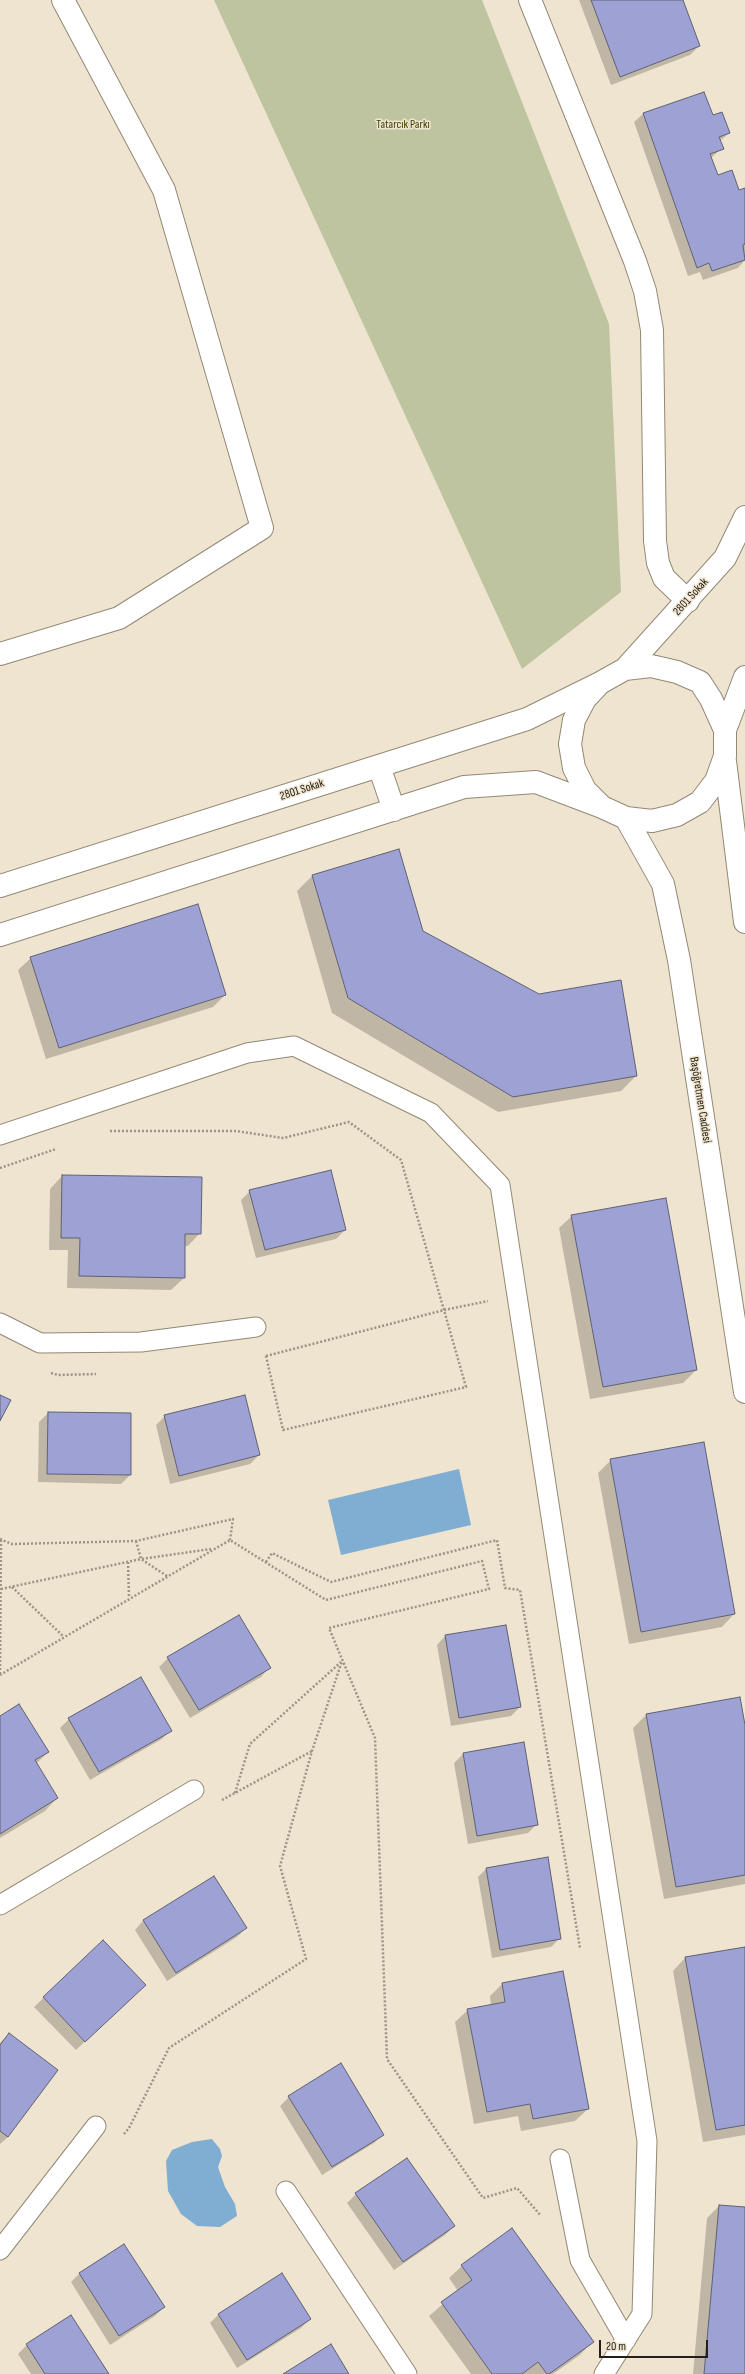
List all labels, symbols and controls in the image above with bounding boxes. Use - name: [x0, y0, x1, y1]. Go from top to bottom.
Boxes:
- park label: Tatarcık Parkı: [376, 118, 430, 132]
- street label: 2801 Sokak: [670, 575, 712, 619]
- street label: 2801 Sokak: [278, 776, 326, 804]
- street label: Başöğretmen Caddesi: [686, 1056, 714, 1144]
- scale bar: [601, 2332, 710, 2358]
- text: 20 m: [606, 2339, 626, 2354]

